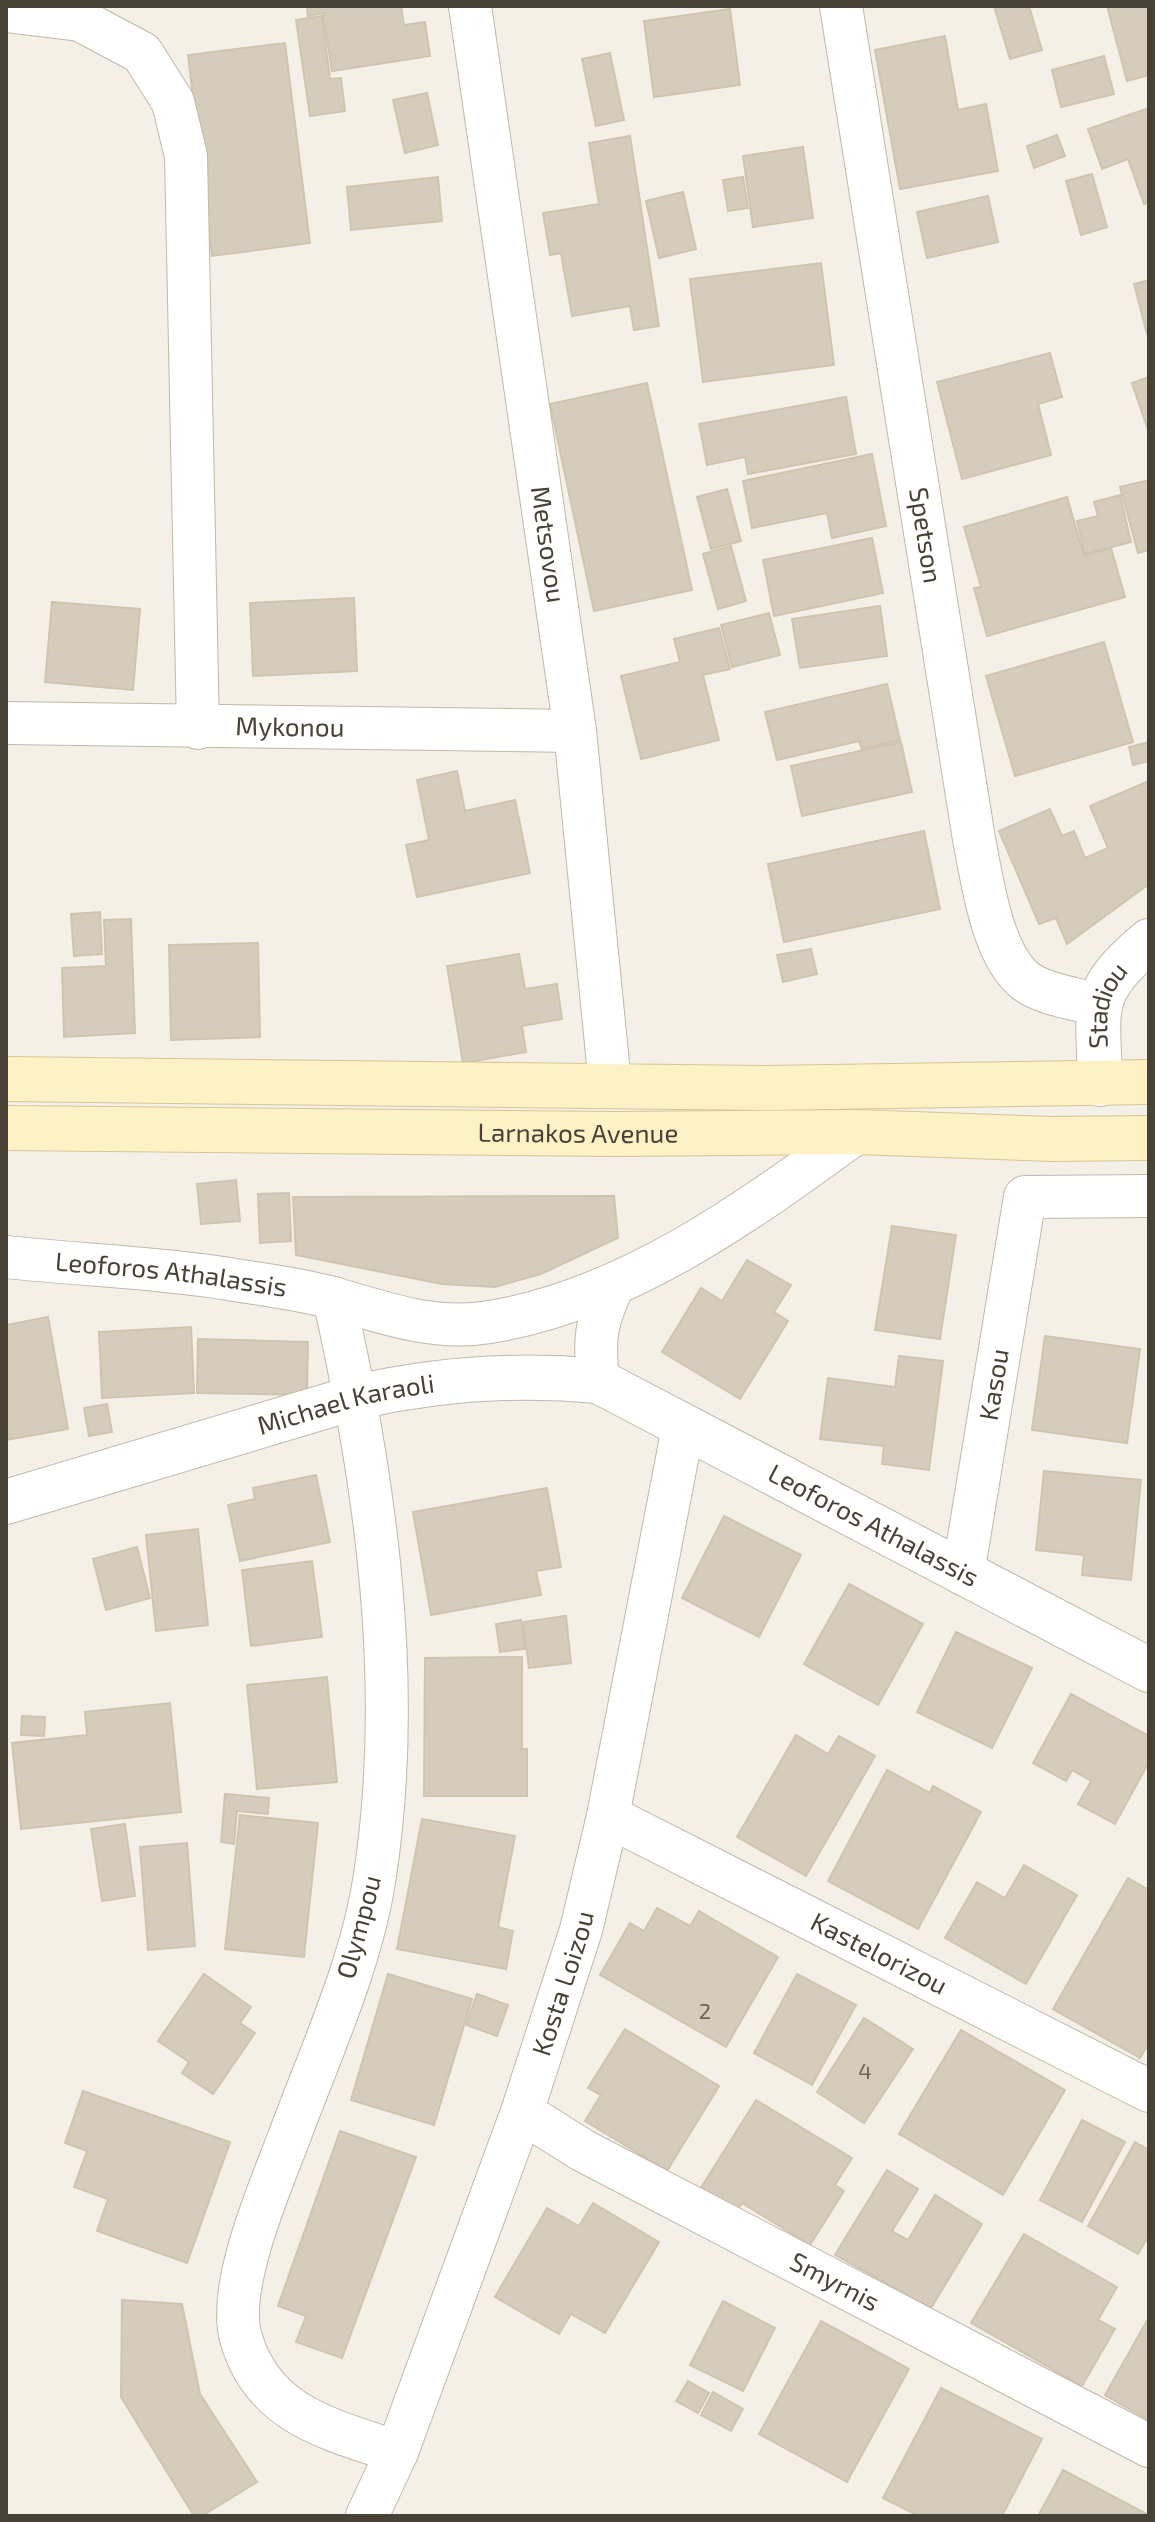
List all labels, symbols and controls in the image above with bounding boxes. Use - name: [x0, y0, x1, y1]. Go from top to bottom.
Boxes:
- street label: Metsovou: [526, 484, 573, 605]
- street label: Spetson: [904, 485, 950, 585]
- street label: Mykonou: [235, 709, 345, 742]
- street label: Stadiou: [1081, 955, 1133, 1049]
- street label: Larnakos Avenue: [477, 1116, 678, 1148]
- street label: Leoforos Athalassis: [54, 1245, 289, 1302]
- street label: Kasou: [972, 1346, 1014, 1423]
- street label: Michael Karaoli: [253, 1367, 436, 1440]
- street label: Leoforos Athalassis: [764, 1456, 985, 1592]
- street label: Olympou: [329, 1872, 386, 1982]
- street label: Kastelorizou: [806, 1905, 953, 2000]
- street label: Kosta Loizou: [524, 1908, 599, 2059]
- house number: 2: [699, 1997, 711, 2023]
- house number: 4: [858, 2057, 872, 2083]
- street label: Smyrnis: [785, 2245, 885, 2317]

